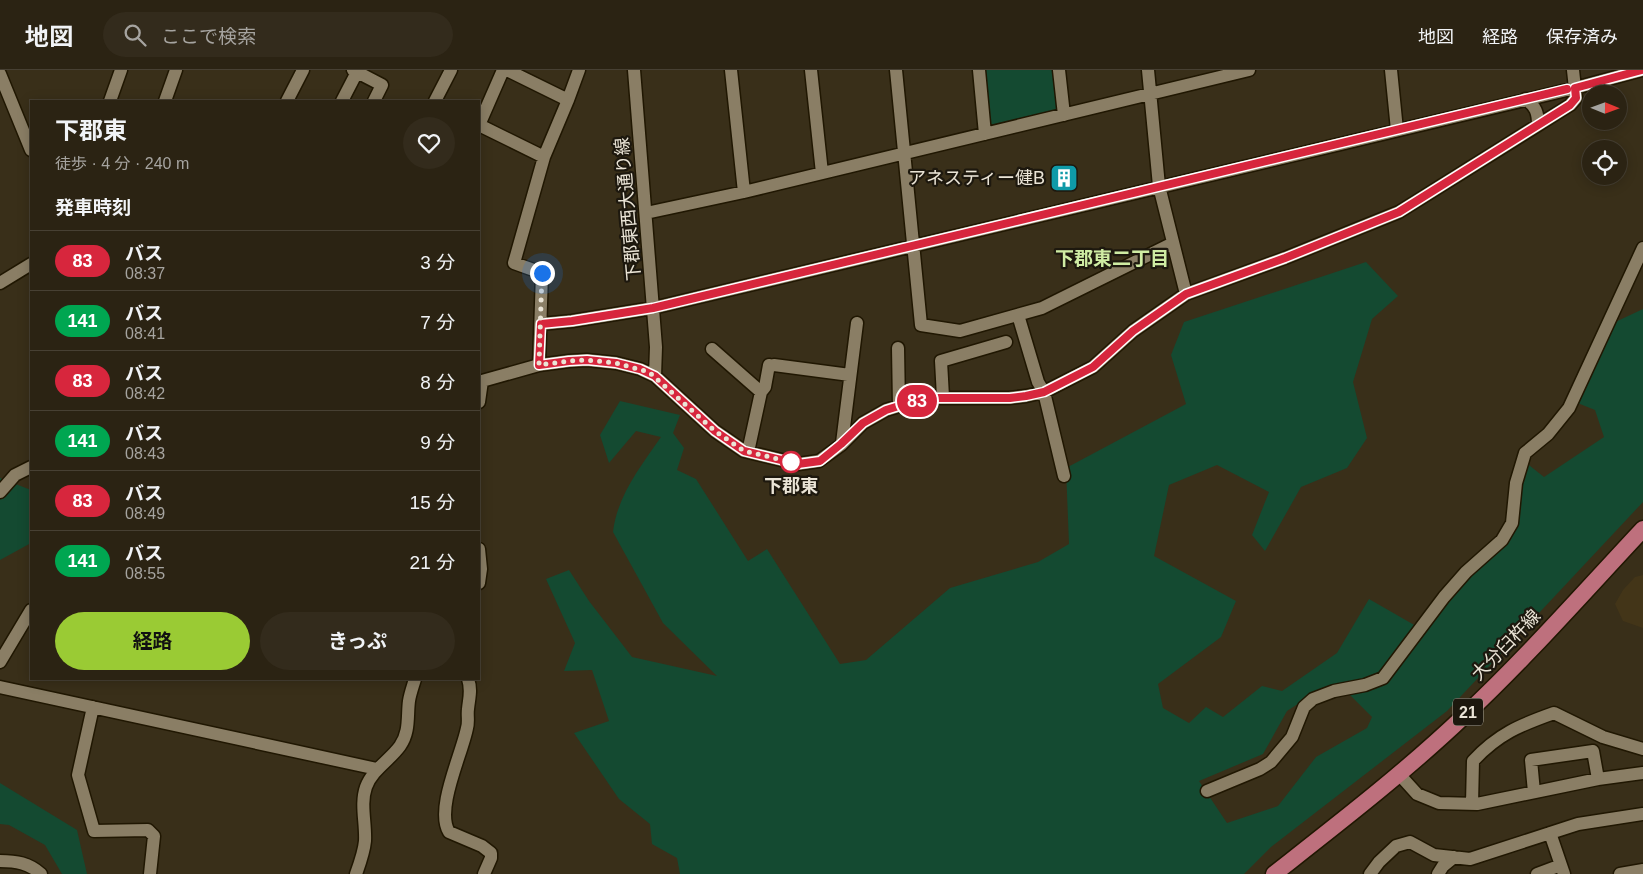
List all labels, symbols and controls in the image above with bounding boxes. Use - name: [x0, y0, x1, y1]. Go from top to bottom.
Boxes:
- search box: [103, 12, 453, 57]
- icon: search: [121, 21, 149, 49]
- text: 地図: [25, 23, 73, 50]
- text: ここで検索: [161, 26, 256, 47]
- text: 地図: [1418, 27, 1454, 47]
- text: 経路: [1482, 27, 1518, 47]
- text: 保存済み: [1546, 27, 1618, 47]
- north arrow: [1582, 85, 1628, 130]
- map controls: [1582, 85, 1627, 185]
- text: 下郡東: [55, 117, 127, 144]
- button: heart: [403, 117, 455, 169]
- street label: 下郡東西大通り線: [612, 136, 644, 282]
- button: locate: [1582, 140, 1627, 185]
- text: 徒歩 · 4 分 · 240 m: [55, 155, 189, 172]
- building icon: アネスティー健B: [1049, 163, 1079, 193]
- place label: アネスティー健B: [908, 168, 1045, 188]
- text: 発車時刻: [55, 197, 131, 218]
- text: バス: [125, 243, 163, 264]
- district label: 下郡東二丁目: [1055, 248, 1169, 269]
- text: 83: [72, 251, 93, 271]
- text: 3 分: [420, 252, 455, 273]
- your location: [530, 261, 555, 286]
- text: 08:37: [125, 265, 165, 282]
- text: バス: [125, 303, 163, 324]
- text: 141: [67, 311, 98, 331]
- text: 7 分: [420, 312, 455, 333]
- text: 08:41: [125, 325, 165, 342]
- text: バス: [125, 363, 163, 384]
- text: 83: [72, 371, 93, 391]
- text: 8 分: [420, 372, 455, 393]
- text: 08:42: [125, 385, 165, 402]
- line badge: 83: [894, 385, 940, 417]
- text: 83: [907, 391, 927, 411]
- text: バス: [125, 423, 163, 444]
- text: 141: [67, 431, 98, 451]
- text: 9 分: [420, 432, 455, 453]
- text: 08:43: [125, 445, 165, 462]
- marker: 下郡東: [780, 451, 802, 473]
- place label: 下郡東: [764, 476, 818, 496]
- text: バス: [125, 483, 163, 504]
- text: 83: [72, 491, 93, 511]
- text: 15 分: [410, 492, 455, 513]
- text: 08:49: [125, 505, 165, 522]
- text: バス: [125, 543, 163, 564]
- text: 141: [67, 551, 98, 571]
- text: 21 分: [410, 552, 455, 573]
- text: 08:55: [125, 565, 165, 582]
- street label: 大分臼杵線: [1468, 606, 1544, 684]
- button: 経路: [55, 612, 250, 670]
- button: きっぷ: [260, 612, 455, 670]
- road number: 21: [1453, 698, 1483, 726]

